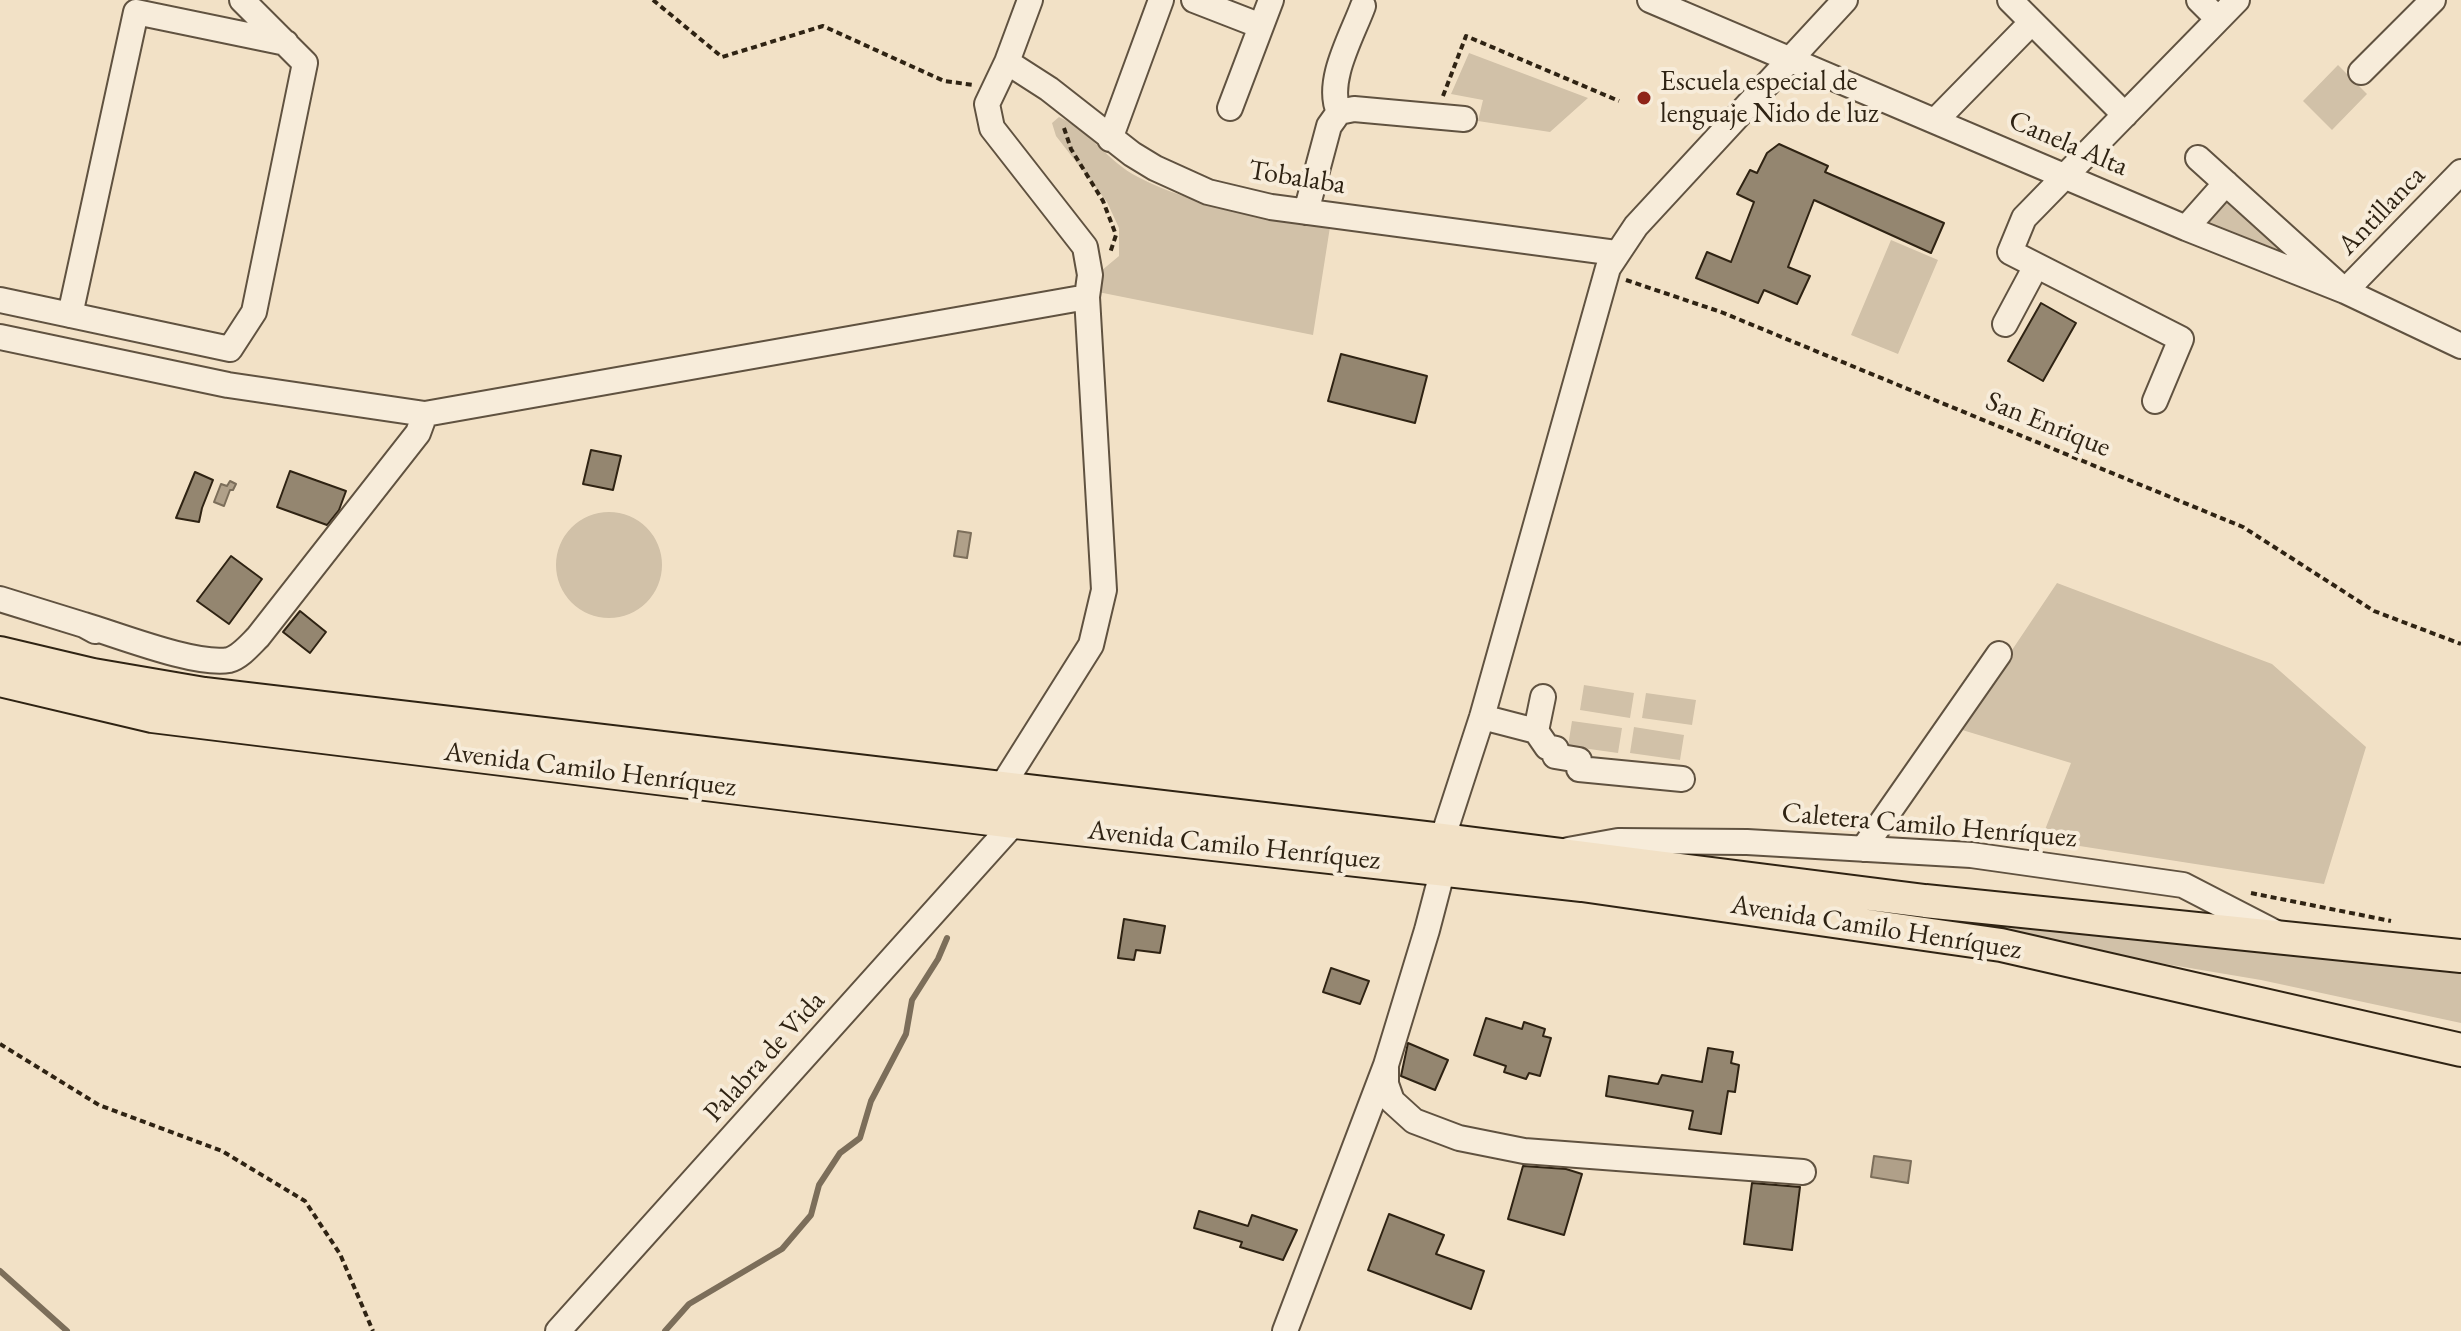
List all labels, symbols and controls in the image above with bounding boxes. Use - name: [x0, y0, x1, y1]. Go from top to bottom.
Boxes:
- place label: Escuela especial de lenguaje Nido de luz: [1660, 65, 1878, 131]
- marker: Escuela especial de lenguaje Nido de luz: [1635, 89, 1653, 107]
- street label: Canela Alta: [2003, 104, 2133, 184]
- street label: Tobalaba: [1246, 154, 1348, 202]
- street label: Antillanca: [2331, 159, 2433, 263]
- street label: San Enrique: [1981, 385, 2115, 465]
- street label: Avenida Camilo Henríquez: [442, 735, 738, 805]
- street label: Caletera Camilo Henríquez: [1780, 796, 2078, 856]
- street label: Avenida Camilo Henríquez: [1086, 814, 1382, 878]
- street label: Avenida Camilo Henríquez: [1728, 888, 2024, 968]
- street label: Palabra de Vida: [697, 985, 833, 1129]

